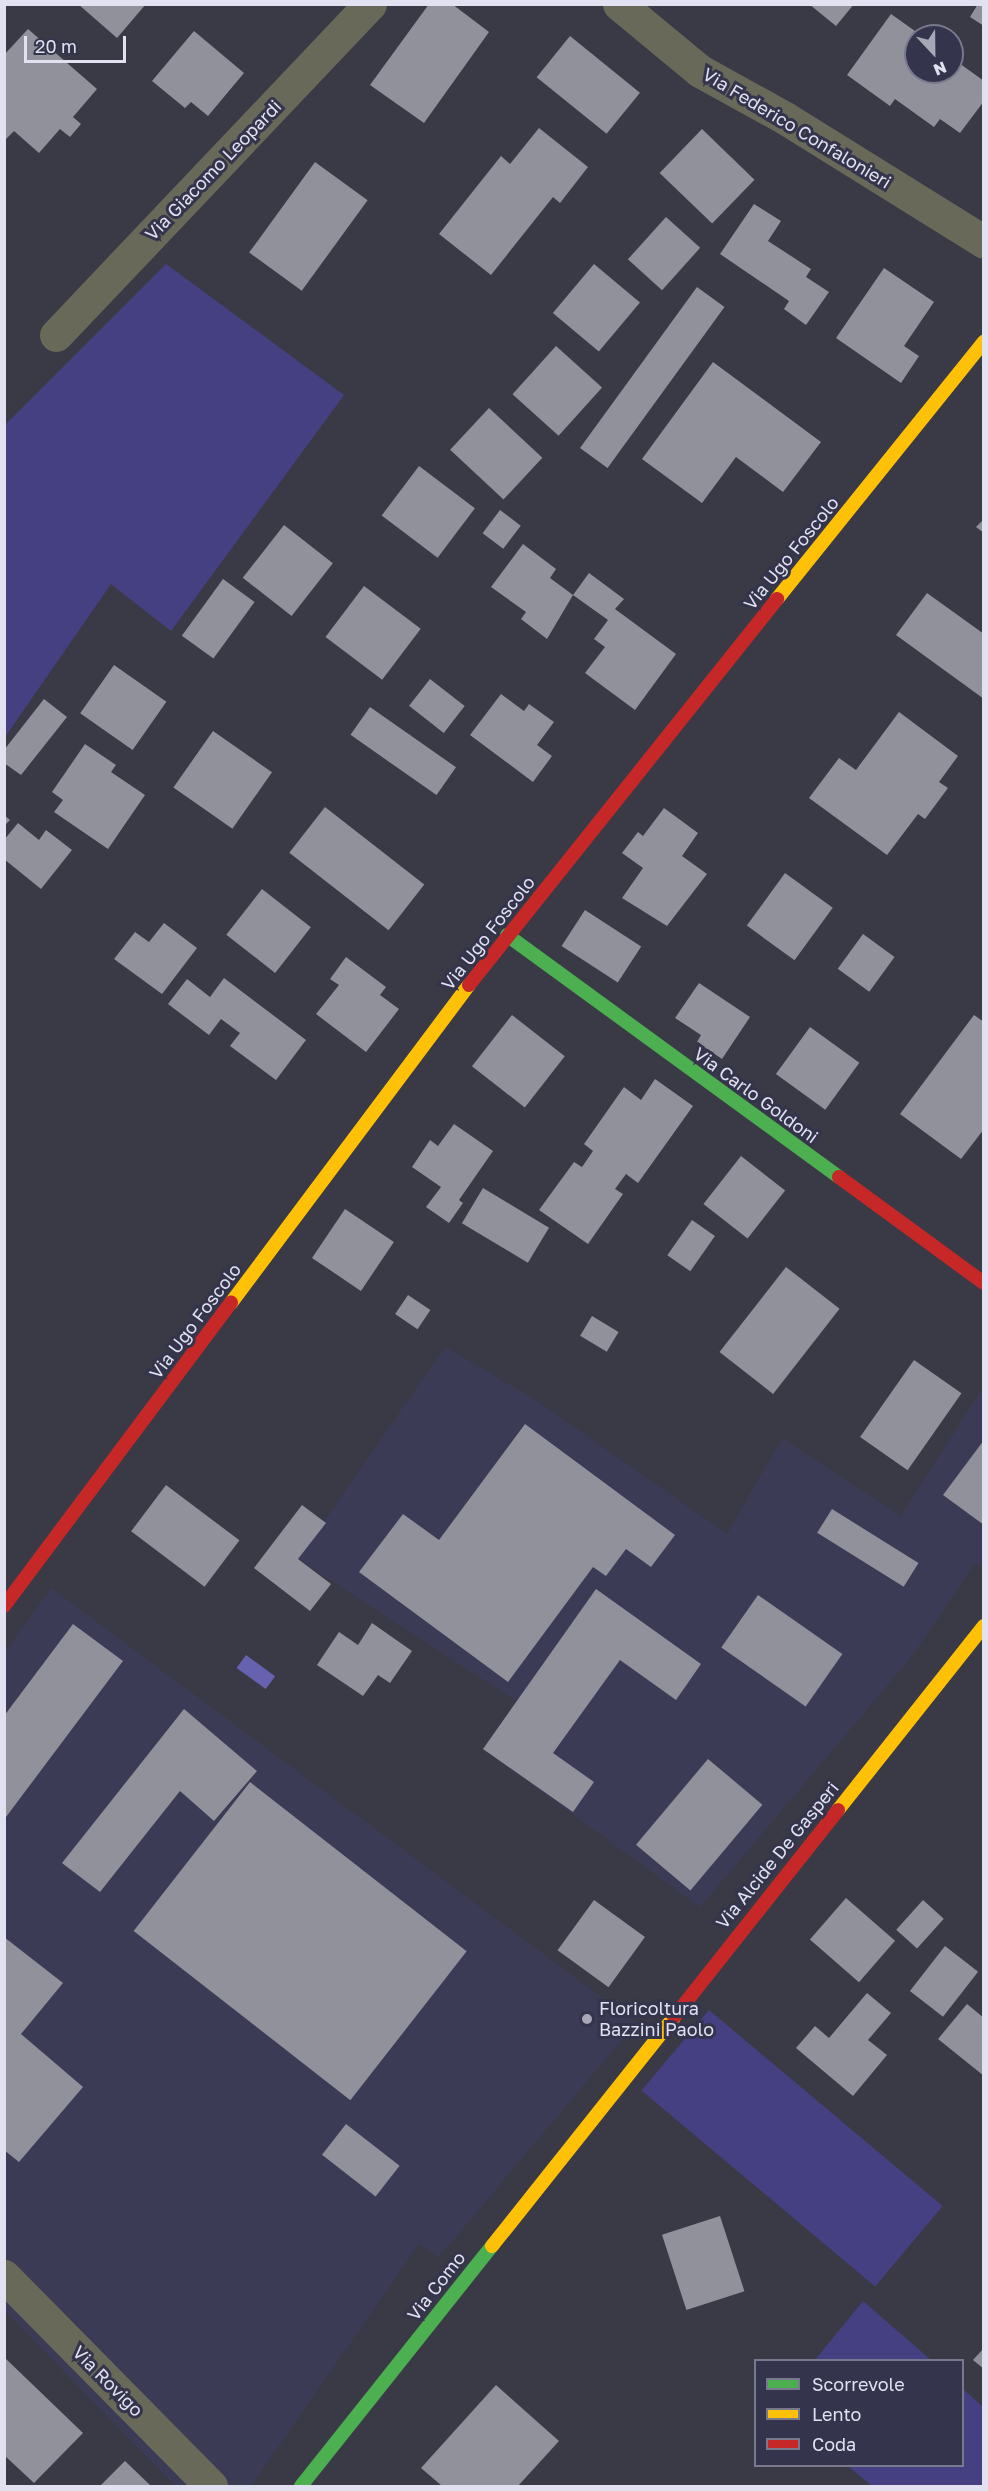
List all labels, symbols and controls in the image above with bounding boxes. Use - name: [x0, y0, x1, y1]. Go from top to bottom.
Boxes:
- scale bar: [27, 24, 129, 62]
- north arrow: [904, 24, 964, 84]
- text: 20 m: [35, 35, 77, 57]
- text: N: [931, 57, 949, 80]
- street label: Via Federico Confalonieri: [699, 63, 895, 193]
- street label: Via Giacomo Leopardi: [140, 95, 286, 245]
- street label: Via Ugo Foscolo: [739, 492, 843, 614]
- street label: Via Ugo Foscolo: [437, 872, 539, 994]
- street label: Via Carlo Goldoni: [690, 1043, 822, 1147]
- street label: Via Ugo Foscolo: [145, 1259, 245, 1383]
- street label: Via Alcide De Gasperi: [711, 1777, 843, 1933]
- place label: Floricoltura Bazzini Paolo: [599, 1998, 714, 2040]
- marker: Floricoltura Bazzini Paolo: [580, 2012, 594, 2026]
- street label: Via Como: [402, 2247, 470, 2325]
- street label: Via Rovigo: [68, 2341, 148, 2421]
- legend: [754, 2359, 964, 2467]
- text: Scorrevole: [812, 2373, 905, 2395]
- text: Lento: [812, 2403, 861, 2425]
- text: Coda: [812, 2433, 856, 2455]

